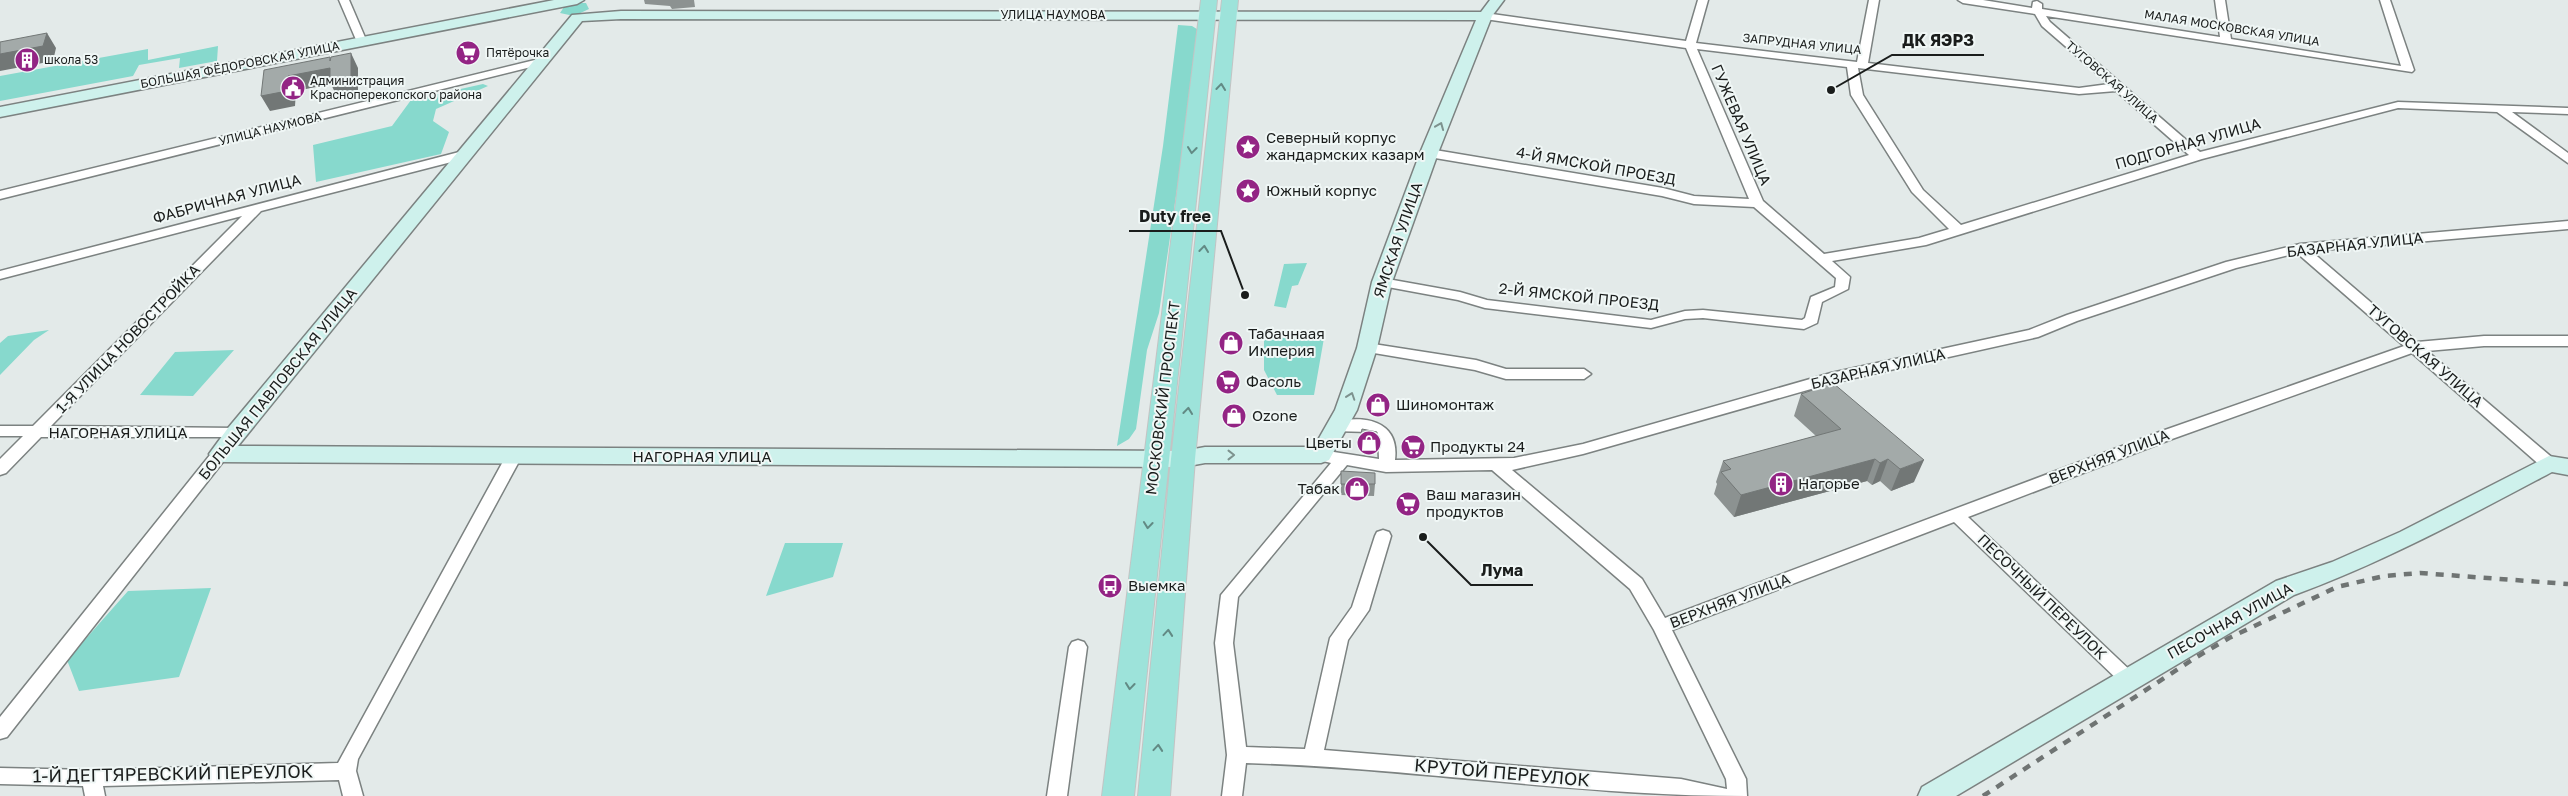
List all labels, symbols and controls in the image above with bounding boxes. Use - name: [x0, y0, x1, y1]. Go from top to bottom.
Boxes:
- street label: МАЛАЯ МОСКОВСКАЯ УЛИЦА: [2143, 6, 2321, 49]
- street label: УЛИЦА НАУМОВА: [1000, 7, 1106, 22]
- callout: ДК ЯЭРЗ: [1892, 24, 1984, 55]
- street label: ЗАПРУДНАЯ УЛИЦА: [1742, 30, 1862, 57]
- text: ДК ЯЭРЗ: [1902, 30, 1974, 50]
- street label: ТУГОВСКАЯ УЛИЦА: [2063, 37, 2162, 126]
- street label: БОЛЬШАЯ ФЁДОРОВСКАЯ УЛИЦА: [139, 38, 341, 91]
- supermarket icon: Пятёрочка: [455, 40, 481, 66]
- place label: Пятёрочка: [486, 45, 549, 60]
- building icon: школа 53: [14, 47, 40, 73]
- place label: школа 53: [44, 52, 98, 67]
- street label: ГУЖЕВАЯ УЛИЦА: [1708, 61, 1776, 188]
- place label: Администрация Красноперекопского района: [310, 73, 482, 102]
- public building icon: Администрация Красноперекопского района: [280, 75, 306, 101]
- one-way arrow: [1215, 83, 1226, 91]
- street label: УЛИЦА НАУМОВА: [217, 109, 323, 149]
- street label: ПОДГОРНАЯ УЛИЦА: [2113, 114, 2263, 172]
- one-way arrow: [1434, 122, 1444, 131]
- place label: Северный корпус жандармских казарм: [1266, 128, 1424, 163]
- place icon: Северный корпус жандармских казарм: [1235, 134, 1261, 160]
- street label: 4-Й ЯМСКОЙ ПРОЕЗД: [1515, 142, 1677, 188]
- one-way arrow: [1187, 146, 1198, 154]
- street label: ФАБРИЧНАЯ УЛИЦА: [151, 170, 303, 226]
- place icon: Южный корпус: [1235, 178, 1261, 204]
- street label: ЯМСКАЯ УЛИЦА: [1369, 179, 1425, 300]
- place label: Южный корпус: [1266, 181, 1377, 199]
- callout: Duty free: [1129, 200, 1221, 231]
- text: Duty free: [1139, 206, 1211, 226]
- street label: БАЗАРНАЯ УЛИЦА: [2286, 228, 2424, 260]
- one-way arrow: [1199, 245, 1210, 253]
- street label: 1-Я УЛИЦА НОВОСТРОЙКА: [51, 260, 203, 416]
- street label: 2-Й ЯМСКОЙ ПРОЕЗД: [1498, 279, 1660, 313]
- street label: БОЛЬШАЯ ПАВЛОВСКАЯ УЛИЦА: [194, 284, 360, 483]
- street label: МОСКОВСКИЙ ПРОСПЕКТ: [1141, 300, 1183, 496]
- street label: ТУГОВСКАЯ УЛИЦА: [2364, 300, 2487, 410]
- place label: Табачнаая Империя: [1248, 324, 1325, 359]
- shop icon: Табачнаая Империя: [1218, 330, 1244, 356]
- street label: БАЗАРНАЯ УЛИЦА: [1809, 344, 1947, 392]
- supermarket icon: Фасоль: [1215, 369, 1241, 395]
- place label: Фасоль: [1246, 372, 1301, 390]
- one-way arrow: [1345, 392, 1355, 401]
- shop icon: Шиномонтаж: [1365, 392, 1391, 418]
- place label: Шиномонтаж: [1396, 395, 1494, 413]
- shop icon: Ozone: [1221, 403, 1247, 429]
- one-way arrow: [1182, 406, 1193, 414]
- place label: Ozone: [1252, 406, 1298, 424]
- street label: НАГОРНАЯ УЛИЦА: [48, 423, 188, 441]
- street label: ВЕРХНЯЯ УЛИЦА: [2046, 425, 2171, 487]
- shop icon: Цветы: [1356, 430, 1382, 456]
- place label: Цветы: [1305, 433, 1352, 451]
- supermarket icon: Продукты 24: [1400, 434, 1426, 460]
- place label: Продукты 24: [1430, 437, 1525, 455]
- street label: НАГОРНАЯ УЛИЦА: [632, 447, 772, 465]
- one-way arrow: [1228, 450, 1236, 460]
- building icon: Нагорье: [1768, 471, 1794, 497]
- place label: Нагорье: [1798, 474, 1860, 492]
- shop icon: Табак: [1344, 476, 1370, 502]
- place label: Табак: [1298, 479, 1340, 497]
- place label: Ваш магазин продуктов: [1426, 485, 1521, 520]
- supermarket icon: Ваш магазин продуктов: [1395, 491, 1421, 517]
- one-way arrow: [1143, 521, 1154, 529]
- street label: ПЕСОЧНЫЙ ПЕРЕУЛОК: [1974, 530, 2111, 663]
- callout: Лума: [1471, 554, 1533, 585]
- text: Лума: [1481, 560, 1523, 580]
- street label: ВЕРХНЯЯ УЛИЦА: [1667, 569, 1792, 631]
- bus stop icon: Выемка: [1097, 573, 1123, 599]
- place label: Выемка: [1128, 576, 1185, 594]
- street label: ПЕСОЧНАЯ УЛИЦА: [2164, 578, 2295, 662]
- one-way arrow: [1163, 629, 1174, 637]
- one-way arrow: [1125, 683, 1136, 691]
- one-way arrow: [1153, 743, 1164, 751]
- street label: КРУТОЙ ПЕРЕУЛОК: [1413, 753, 1591, 791]
- street label: 1-Й ДЕГТЯРЕВСКИЙ ПЕРЕУЛОК: [33, 760, 314, 786]

